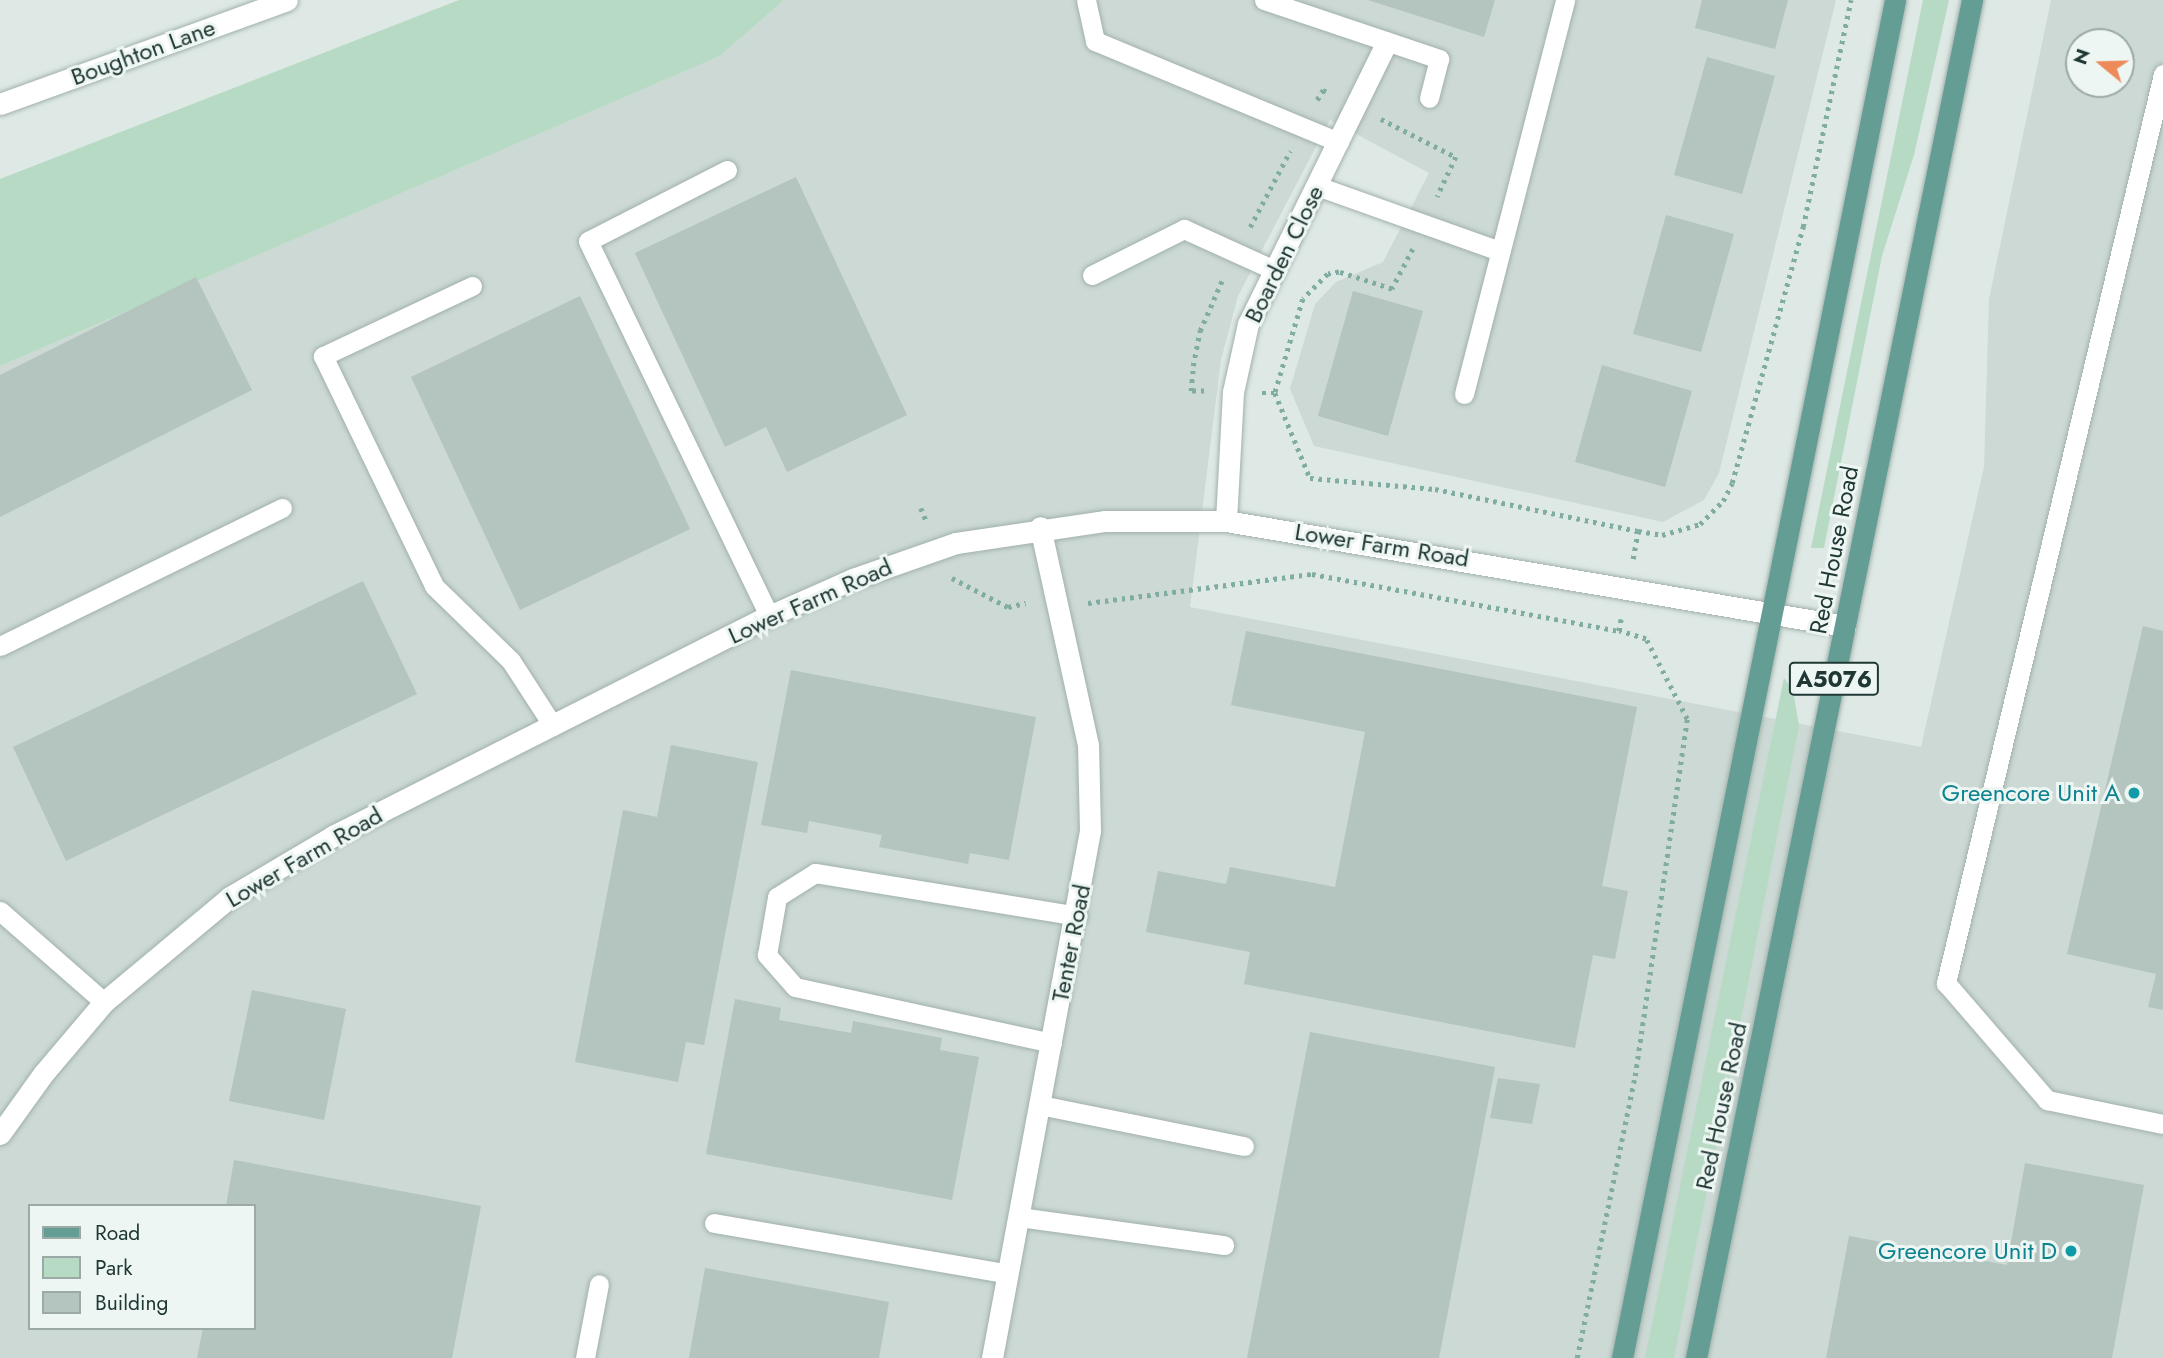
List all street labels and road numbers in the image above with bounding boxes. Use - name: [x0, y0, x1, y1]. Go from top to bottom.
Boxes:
- street label: Boughton Lane: [67, 13, 219, 91]
- street label: Boarden Close: [1238, 181, 1330, 327]
- street label: Red House Road: [1804, 464, 1864, 636]
- street label: Lower Farm Road: [1293, 517, 1471, 573]
- street label: Lower Farm Road: [724, 552, 896, 650]
- road number: A5076: [1788, 660, 1880, 698]
- street label: Lower Farm Road: [221, 801, 387, 913]
- street label: Tenter Road: [1046, 882, 1096, 1004]
- street label: Red House Road: [1689, 1020, 1753, 1192]

